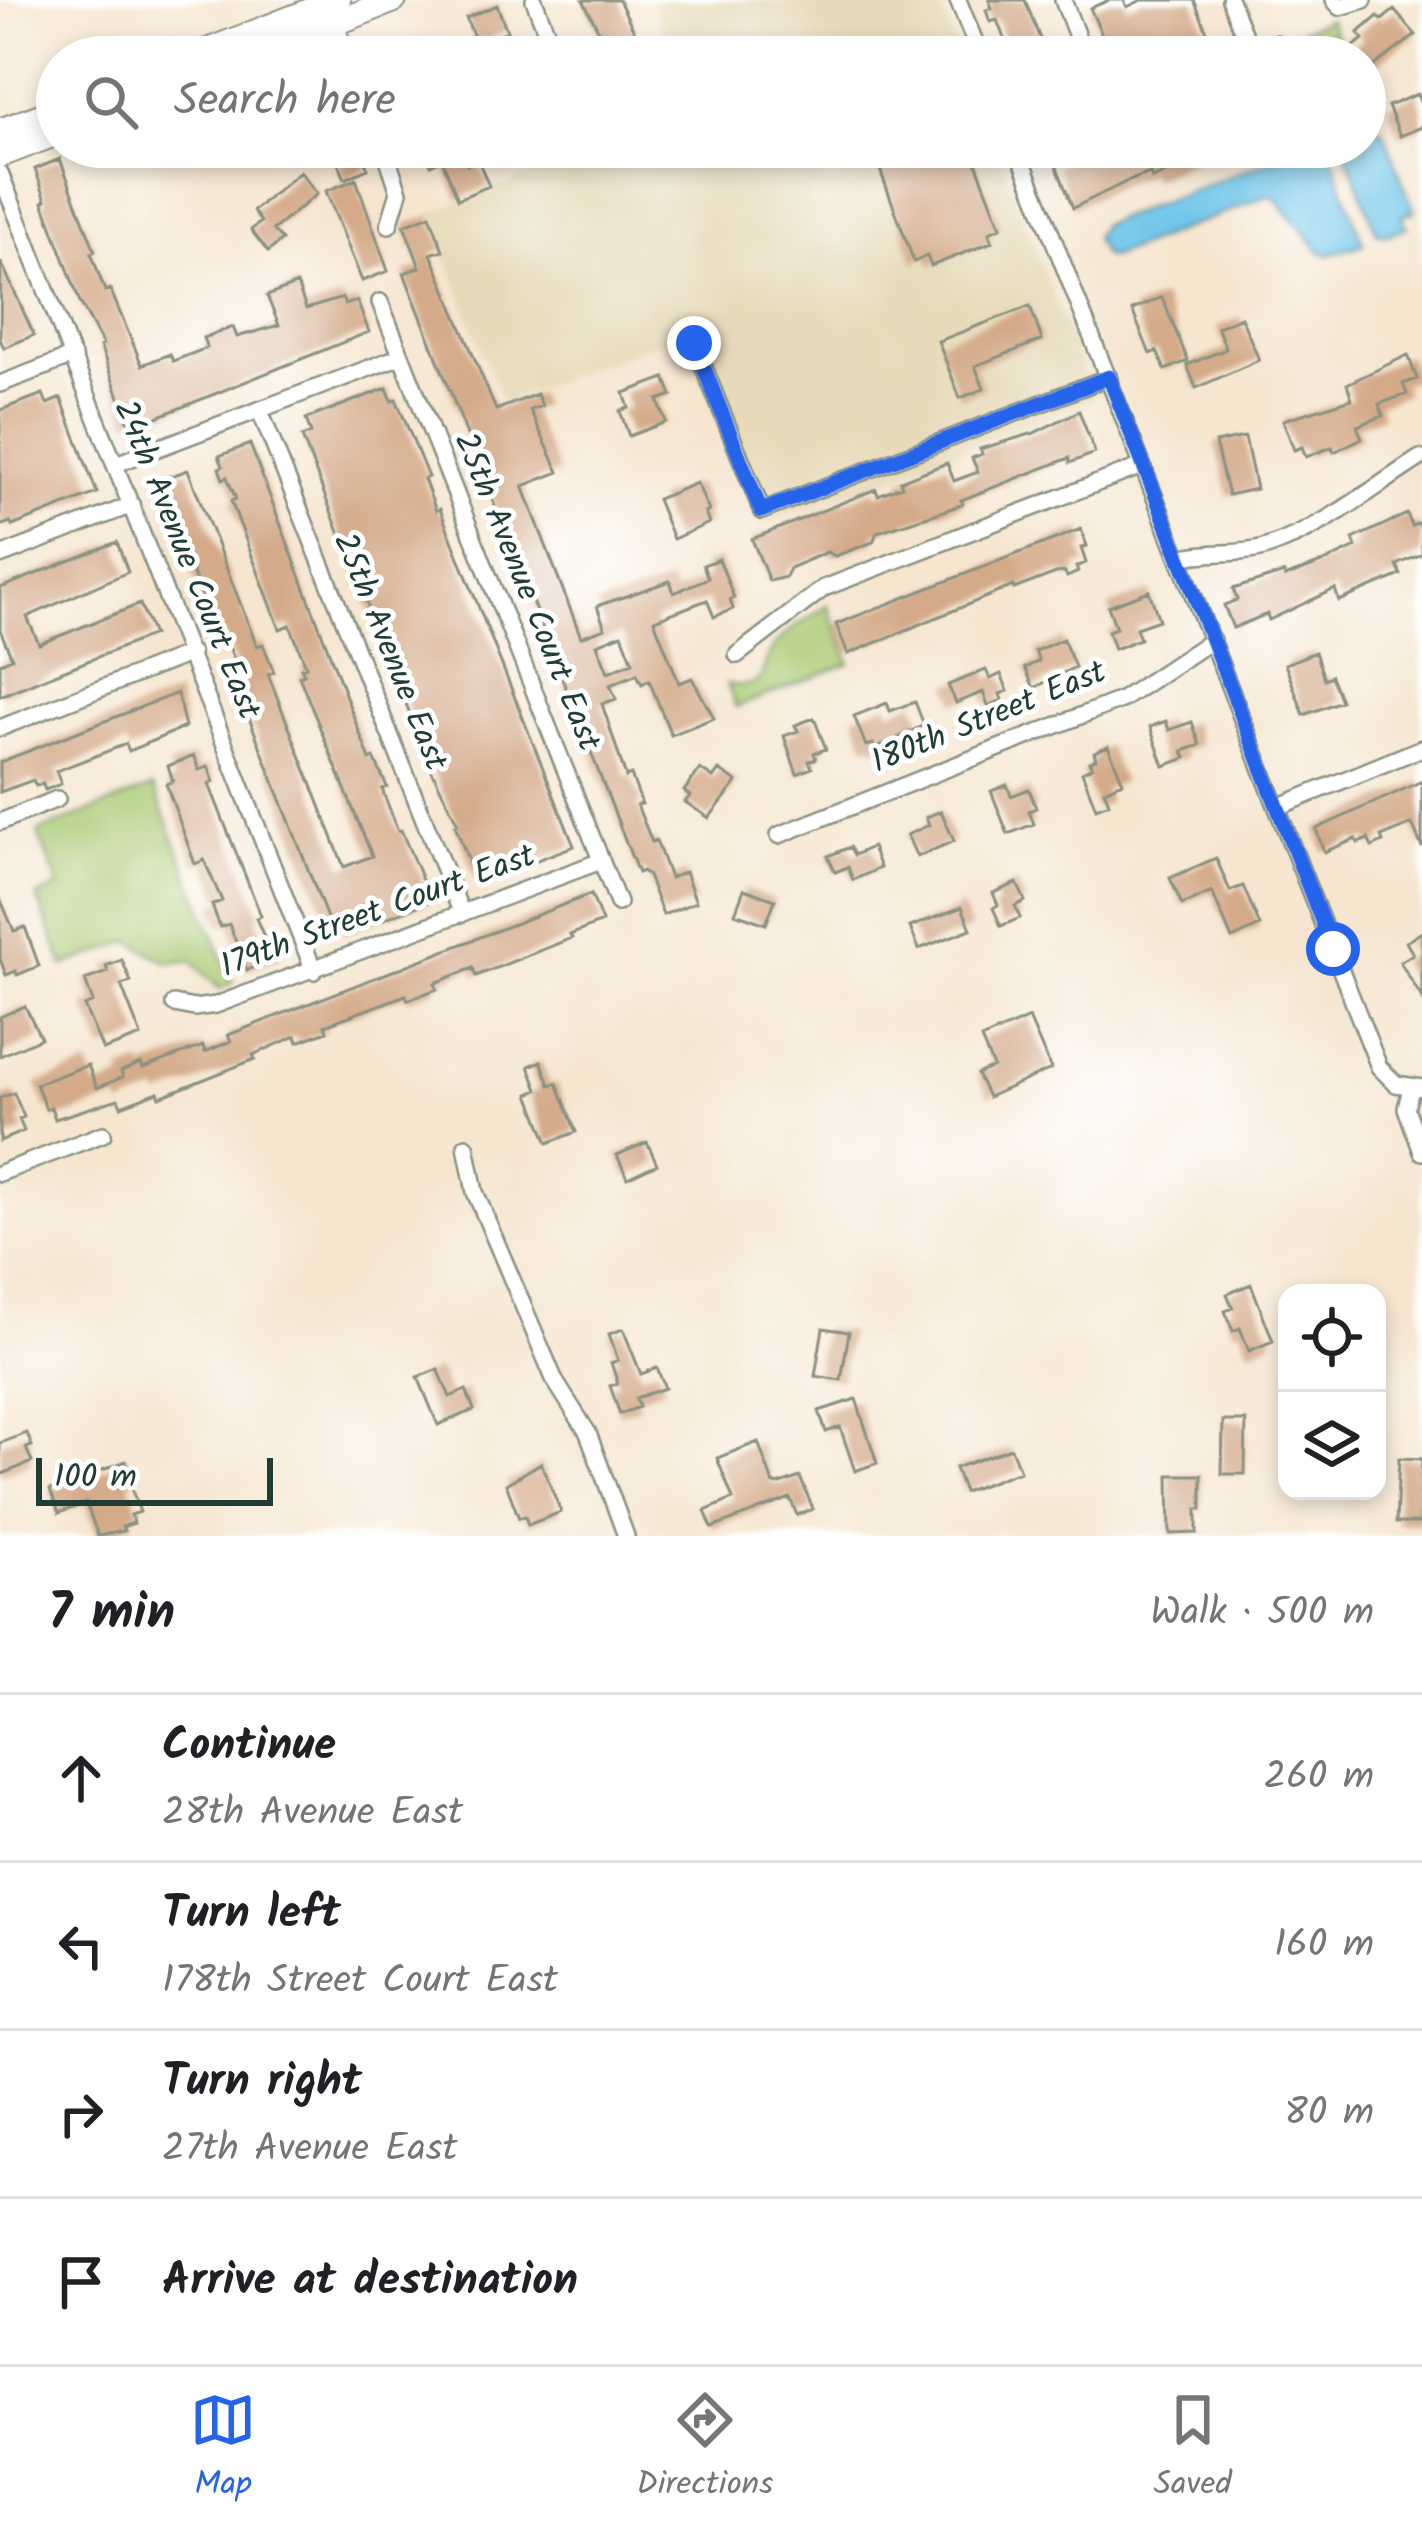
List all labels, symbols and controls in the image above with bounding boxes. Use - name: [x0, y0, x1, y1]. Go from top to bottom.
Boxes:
- search box: [36, 36, 1386, 168]
- text: Search here: [174, 66, 396, 138]
- icon: search: [78, 69, 144, 135]
- route end: [667, 316, 721, 370]
- street label: 24th Avenue Court East: [98, 392, 275, 729]
- street label: 25th Avenue Court East: [438, 424, 615, 761]
- street label: 25th Avenue East: [317, 525, 461, 780]
- street label: 180th Street East: [864, 646, 1115, 789]
- street label: 179th Street Court East: [213, 830, 544, 994]
- route start: [1306, 922, 1360, 976]
- map controls: [1278, 1284, 1386, 1500]
- button: locate: [1278, 1284, 1386, 1392]
- button: layers: [1278, 1392, 1386, 1500]
- scale bar: [36, 1452, 273, 1505]
- text: 100 m: [54, 1452, 137, 1505]
- text: 7 min: [48, 1574, 175, 1655]
- text: Walk · 500 m: [1150, 1583, 1374, 1645]
- text: Continue: [162, 1711, 336, 1783]
- icon: ahead: [48, 1745, 114, 1811]
- text: 260 m: [1263, 1747, 1374, 1809]
- text: 28th Avenue East: [162, 1783, 463, 1845]
- text: Turn left: [162, 1879, 341, 1951]
- icon: left: [48, 1913, 114, 1979]
- text: 160 m: [1274, 1915, 1374, 1977]
- text: 178th Street Court East: [162, 1951, 558, 2013]
- text: Turn right: [162, 2047, 362, 2119]
- icon: right: [48, 2081, 114, 2147]
- text: 80 m: [1284, 2083, 1374, 2145]
- text: 27th Avenue East: [162, 2119, 458, 2181]
- text: Arrive at destination: [162, 2246, 578, 2318]
- icon: arrive: [48, 2249, 114, 2315]
- tab: Map: [190, 2387, 256, 2512]
- tab: Directions: [636, 2387, 773, 2512]
- tab: Saved: [1154, 2387, 1232, 2512]

